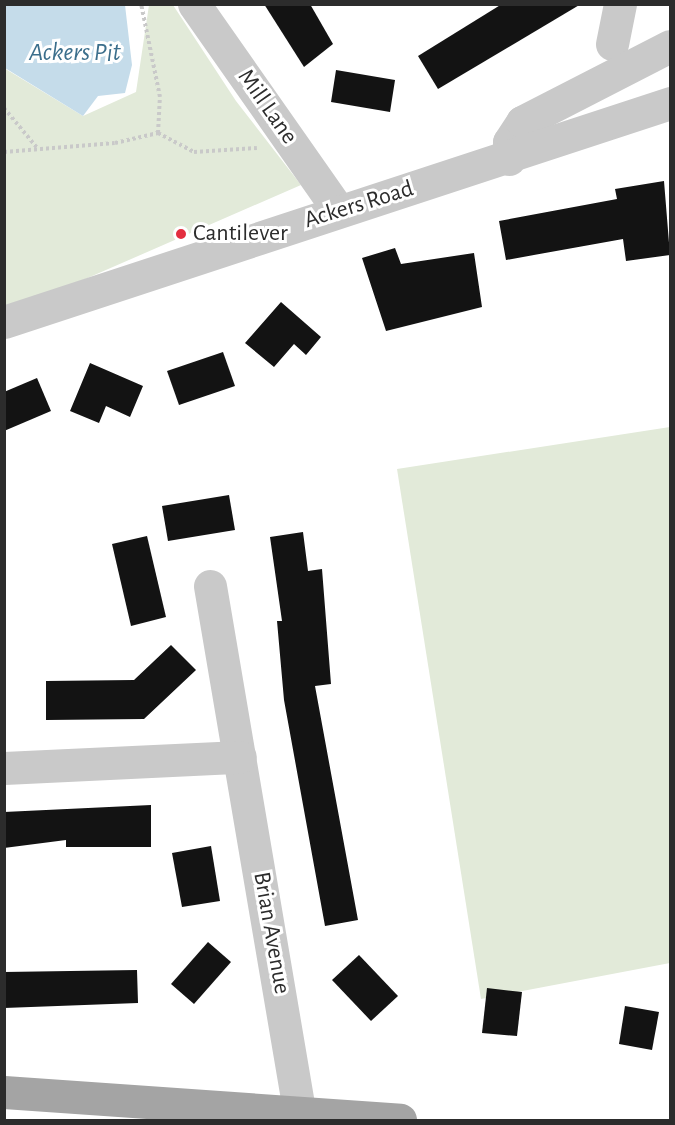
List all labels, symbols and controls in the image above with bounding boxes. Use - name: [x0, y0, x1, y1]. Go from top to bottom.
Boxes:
- water label: Ackers Pit: [29, 37, 121, 69]
- street label: Mill Lane: [231, 64, 303, 150]
- street label: Ackers Road: [301, 175, 417, 235]
- place label: Cantilever: [193, 220, 288, 248]
- marker: Cantilever: [174, 227, 188, 241]
- street label: Brian Avenue: [246, 870, 296, 996]

